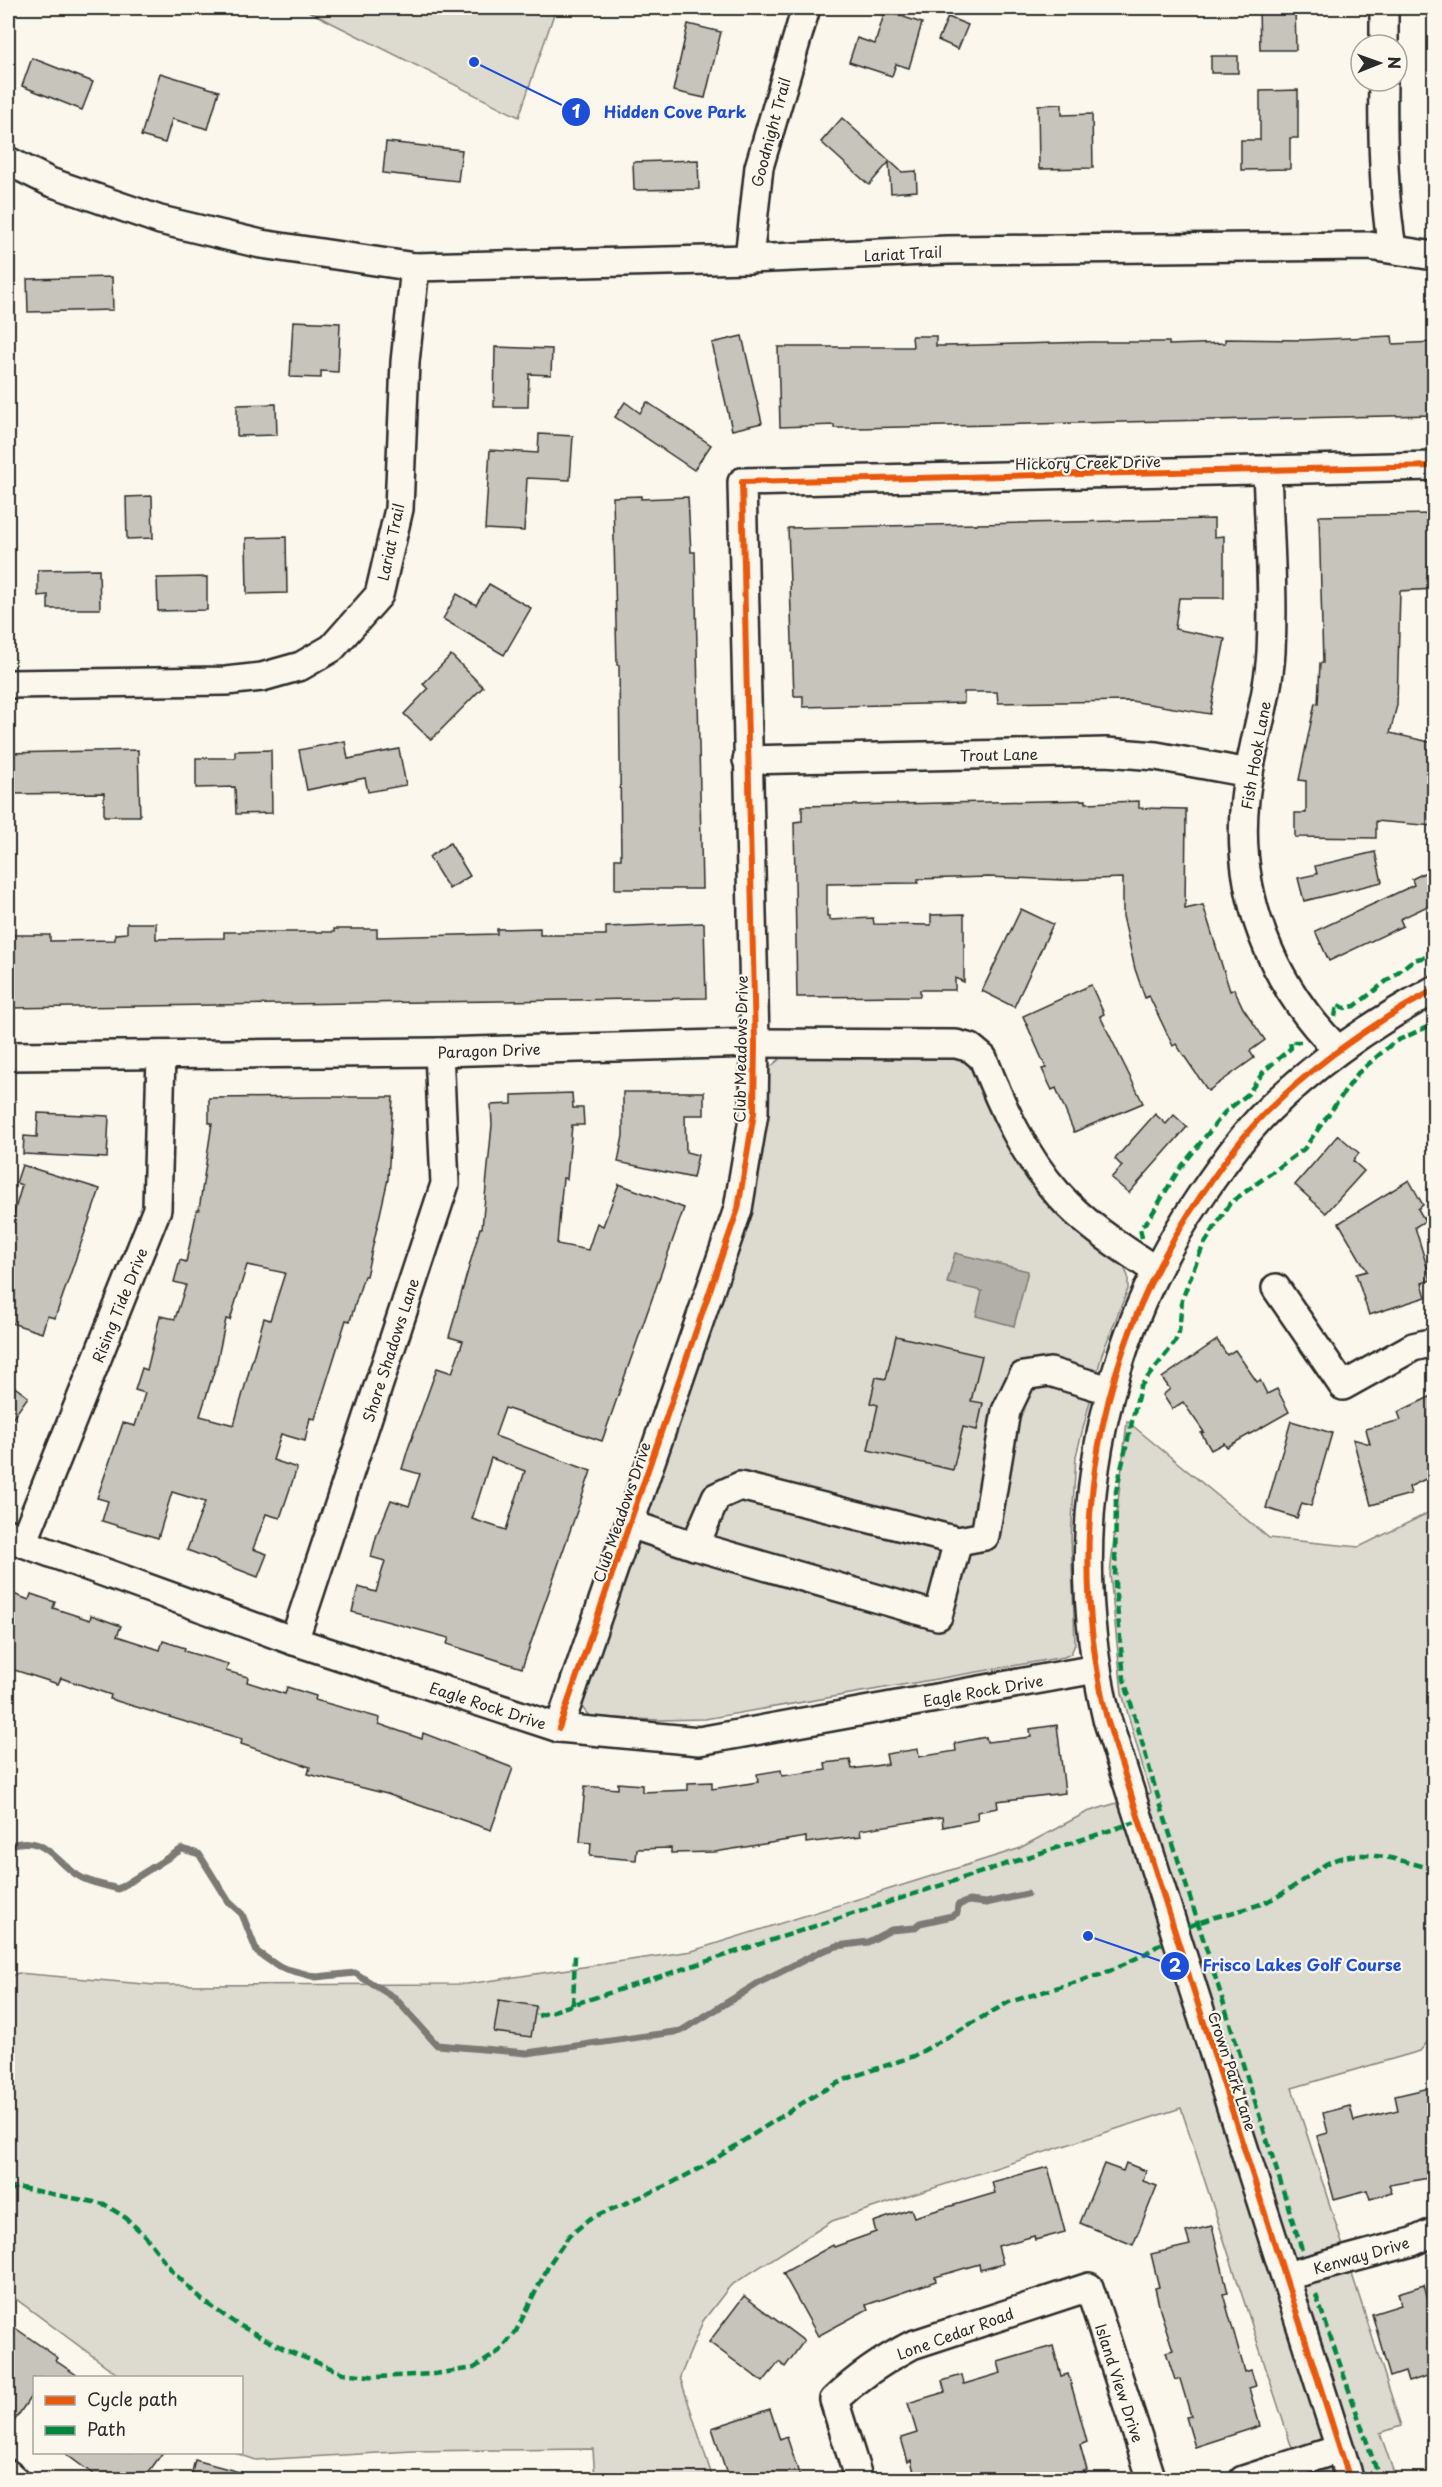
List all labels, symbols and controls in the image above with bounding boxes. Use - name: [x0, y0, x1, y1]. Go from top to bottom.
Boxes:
- north arrow: [1349, 33, 1409, 93]
- text: N: [1383, 56, 1407, 69]
- street label: Goodnight Trail: [744, 75, 796, 189]
- callout: Hidden Cove Park: [561, 95, 759, 129]
- text: 1: [572, 97, 581, 124]
- text: Hidden Cove Park: [604, 99, 747, 123]
- street label: Lariat Trail: [863, 239, 943, 267]
- street label: Hickory Creek Drive: [1015, 449, 1161, 475]
- street label: Lariat Trail: [371, 501, 409, 583]
- street label: Fish Hook Lane: [1234, 699, 1276, 811]
- street label: Trout Lane: [960, 742, 1038, 766]
- street label: Club Meadows Drive: [727, 975, 753, 1123]
- street label: Paragon Drive: [437, 1037, 541, 1063]
- street label: Rising Tide Drive: [85, 1244, 153, 1366]
- street label: Shore Shadows Lane: [356, 1275, 424, 1425]
- street label: Club Meadows Drive: [586, 1439, 656, 1585]
- street label: Eagle Rock Drive: [921, 1668, 1045, 1712]
- street label: Eagle Rock Drive: [427, 1675, 549, 1735]
- callout: Frisco Lakes Golf Course: [1160, 1949, 1414, 1983]
- text: 2: [1169, 1951, 1182, 1978]
- text: Frisco Lakes Golf Course: [1203, 1952, 1402, 1976]
- street label: Crown Park Lane: [1203, 2008, 1263, 2134]
- street label: Kenway Drive: [1310, 2230, 1412, 2280]
- street label: Lone Cedar Road: [893, 2301, 1017, 2365]
- street label: Island View Drive: [1090, 2321, 1150, 2445]
- legend: [33, 2376, 243, 2454]
- text: Cycle path: [87, 2385, 178, 2412]
- text: Path: [87, 2415, 126, 2442]

